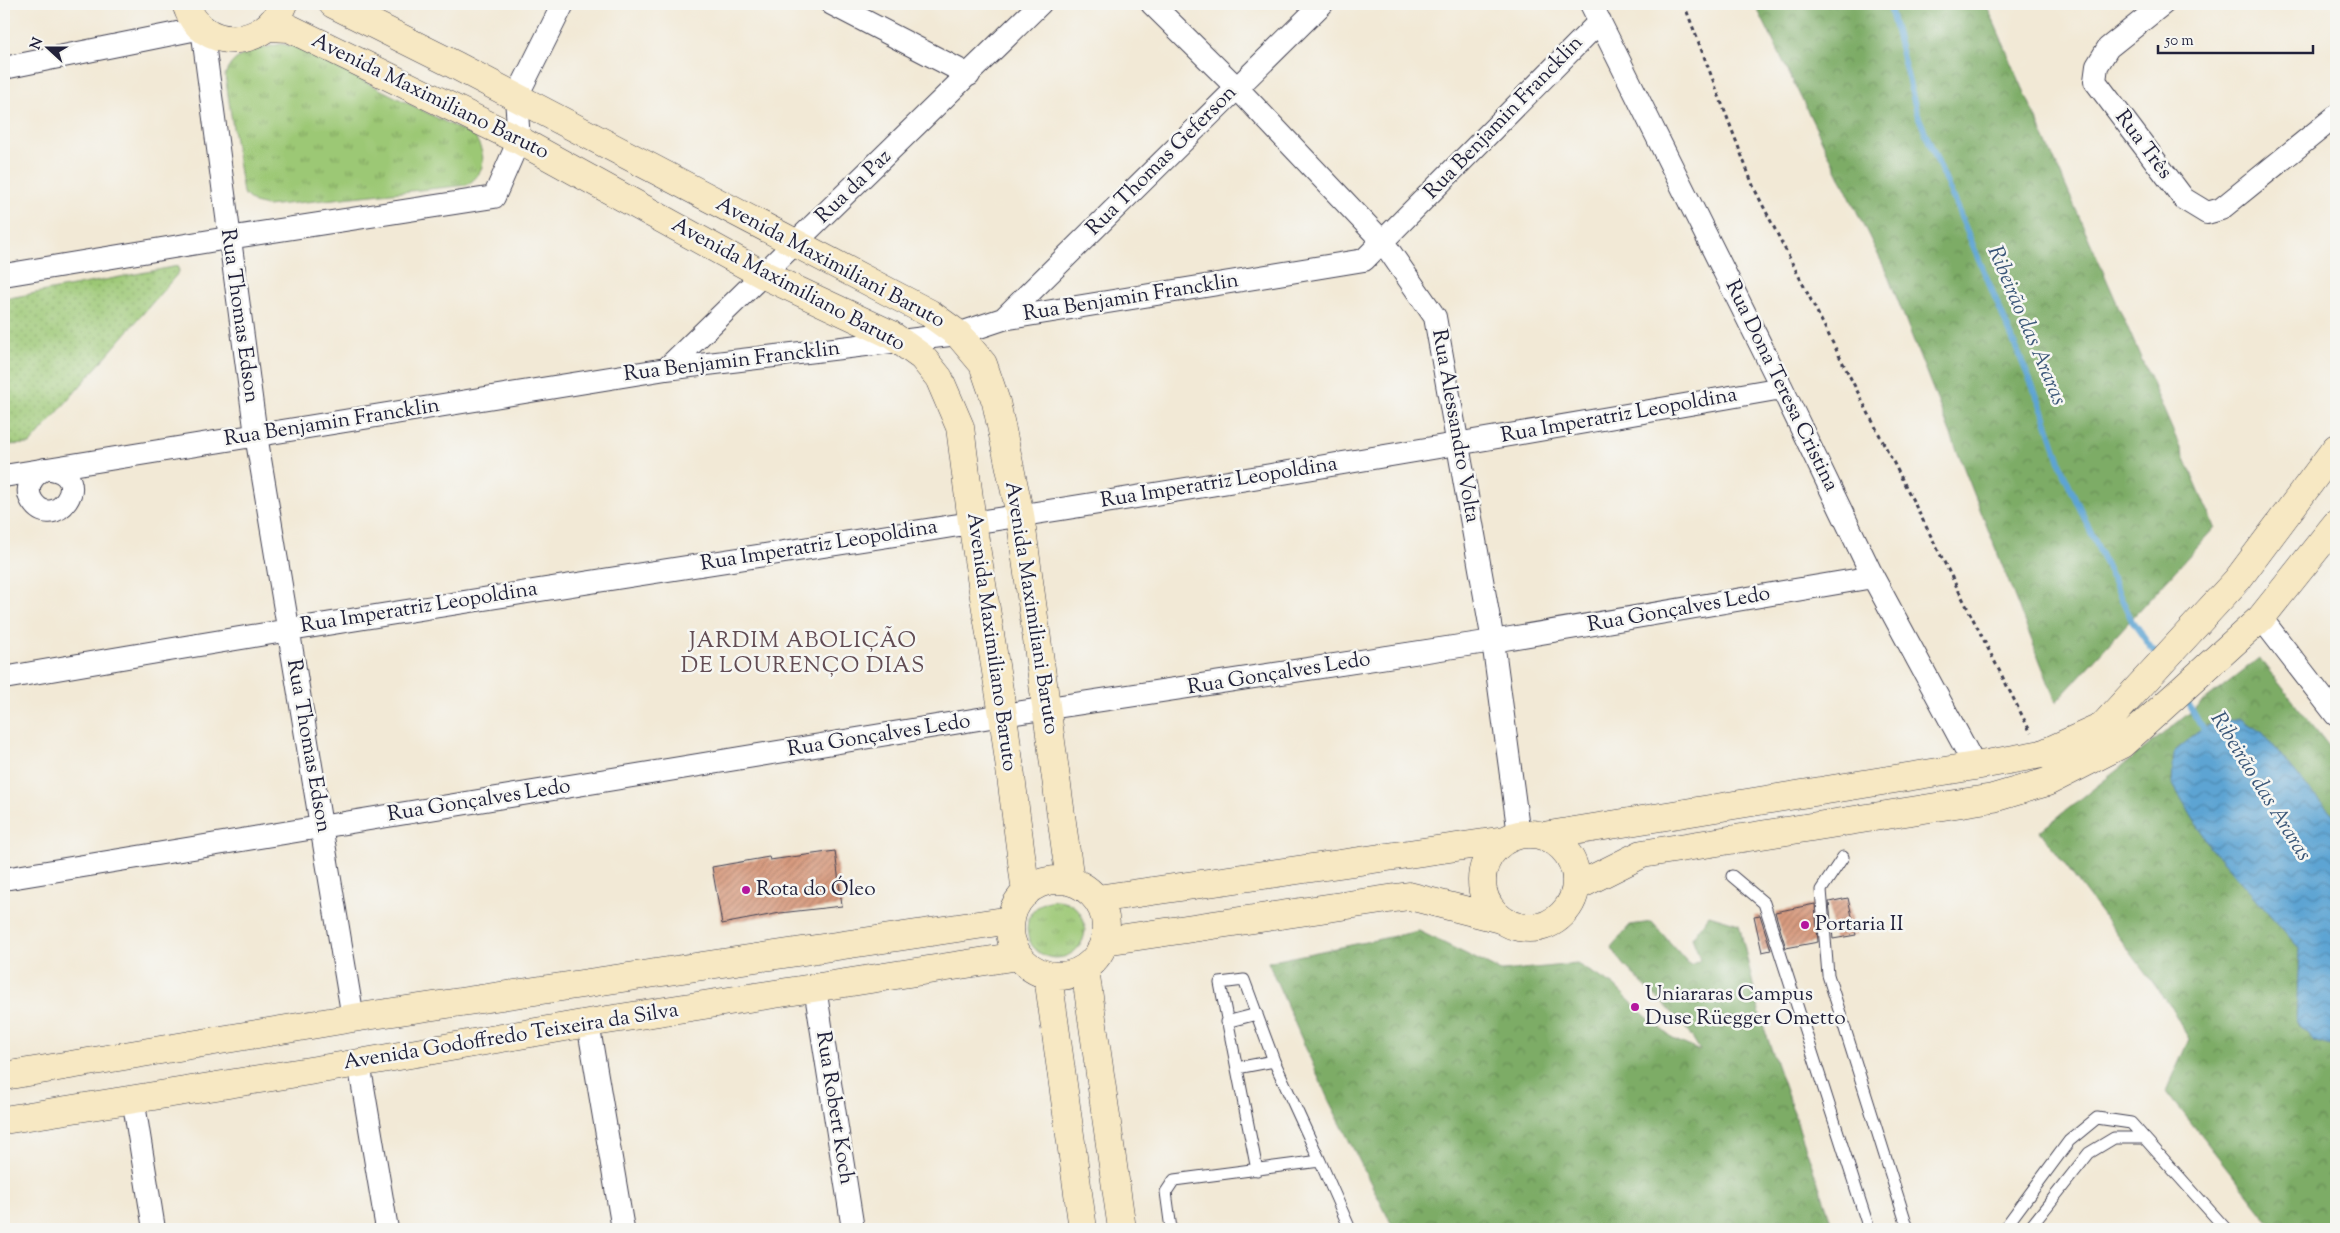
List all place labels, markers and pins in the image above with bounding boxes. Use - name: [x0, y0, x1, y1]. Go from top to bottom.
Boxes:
- place label: Rota do Óleo: [756, 875, 876, 905]
- marker: Rota do Óleo: [740, 884, 752, 896]
- place label: Portaria II: [1815, 910, 1904, 940]
- marker: Portaria II: [1799, 919, 1811, 931]
- place label: Uniararas Campus Duse Rüegger Ometto: [1645, 980, 1846, 1034]
- marker: Uniararas Campus Duse Rüegger Ometto: [1629, 1001, 1641, 1013]

